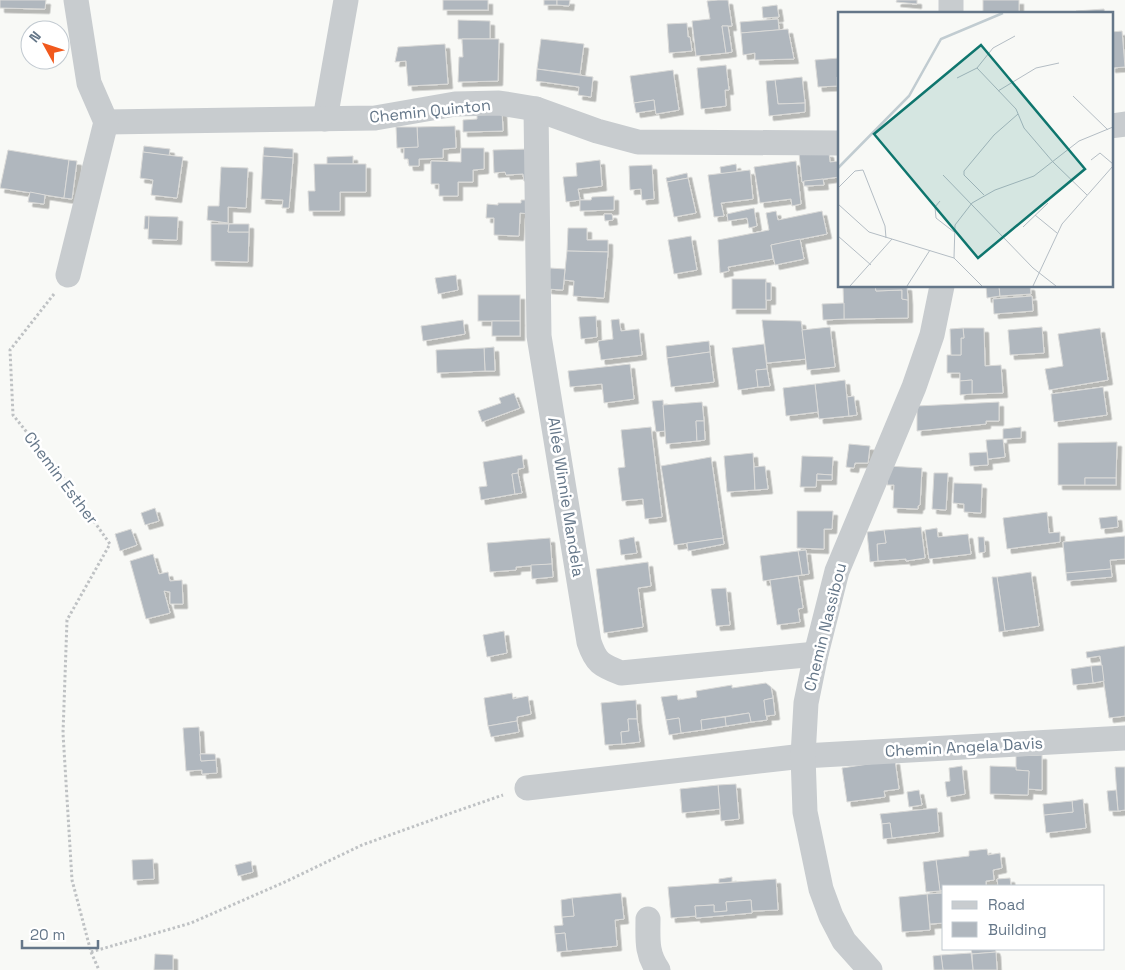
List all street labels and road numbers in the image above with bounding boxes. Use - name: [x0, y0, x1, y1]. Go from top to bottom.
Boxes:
- street label: Chemin Quinton: [368, 94, 492, 128]
- street label: Allée Winnie Mandela: [543, 416, 589, 578]
- street label: Chemin Esther: [19, 427, 103, 529]
- street label: Chemin Nassibou: [799, 561, 851, 693]
- street label: Chemin Angela Davis: [884, 732, 1044, 762]

